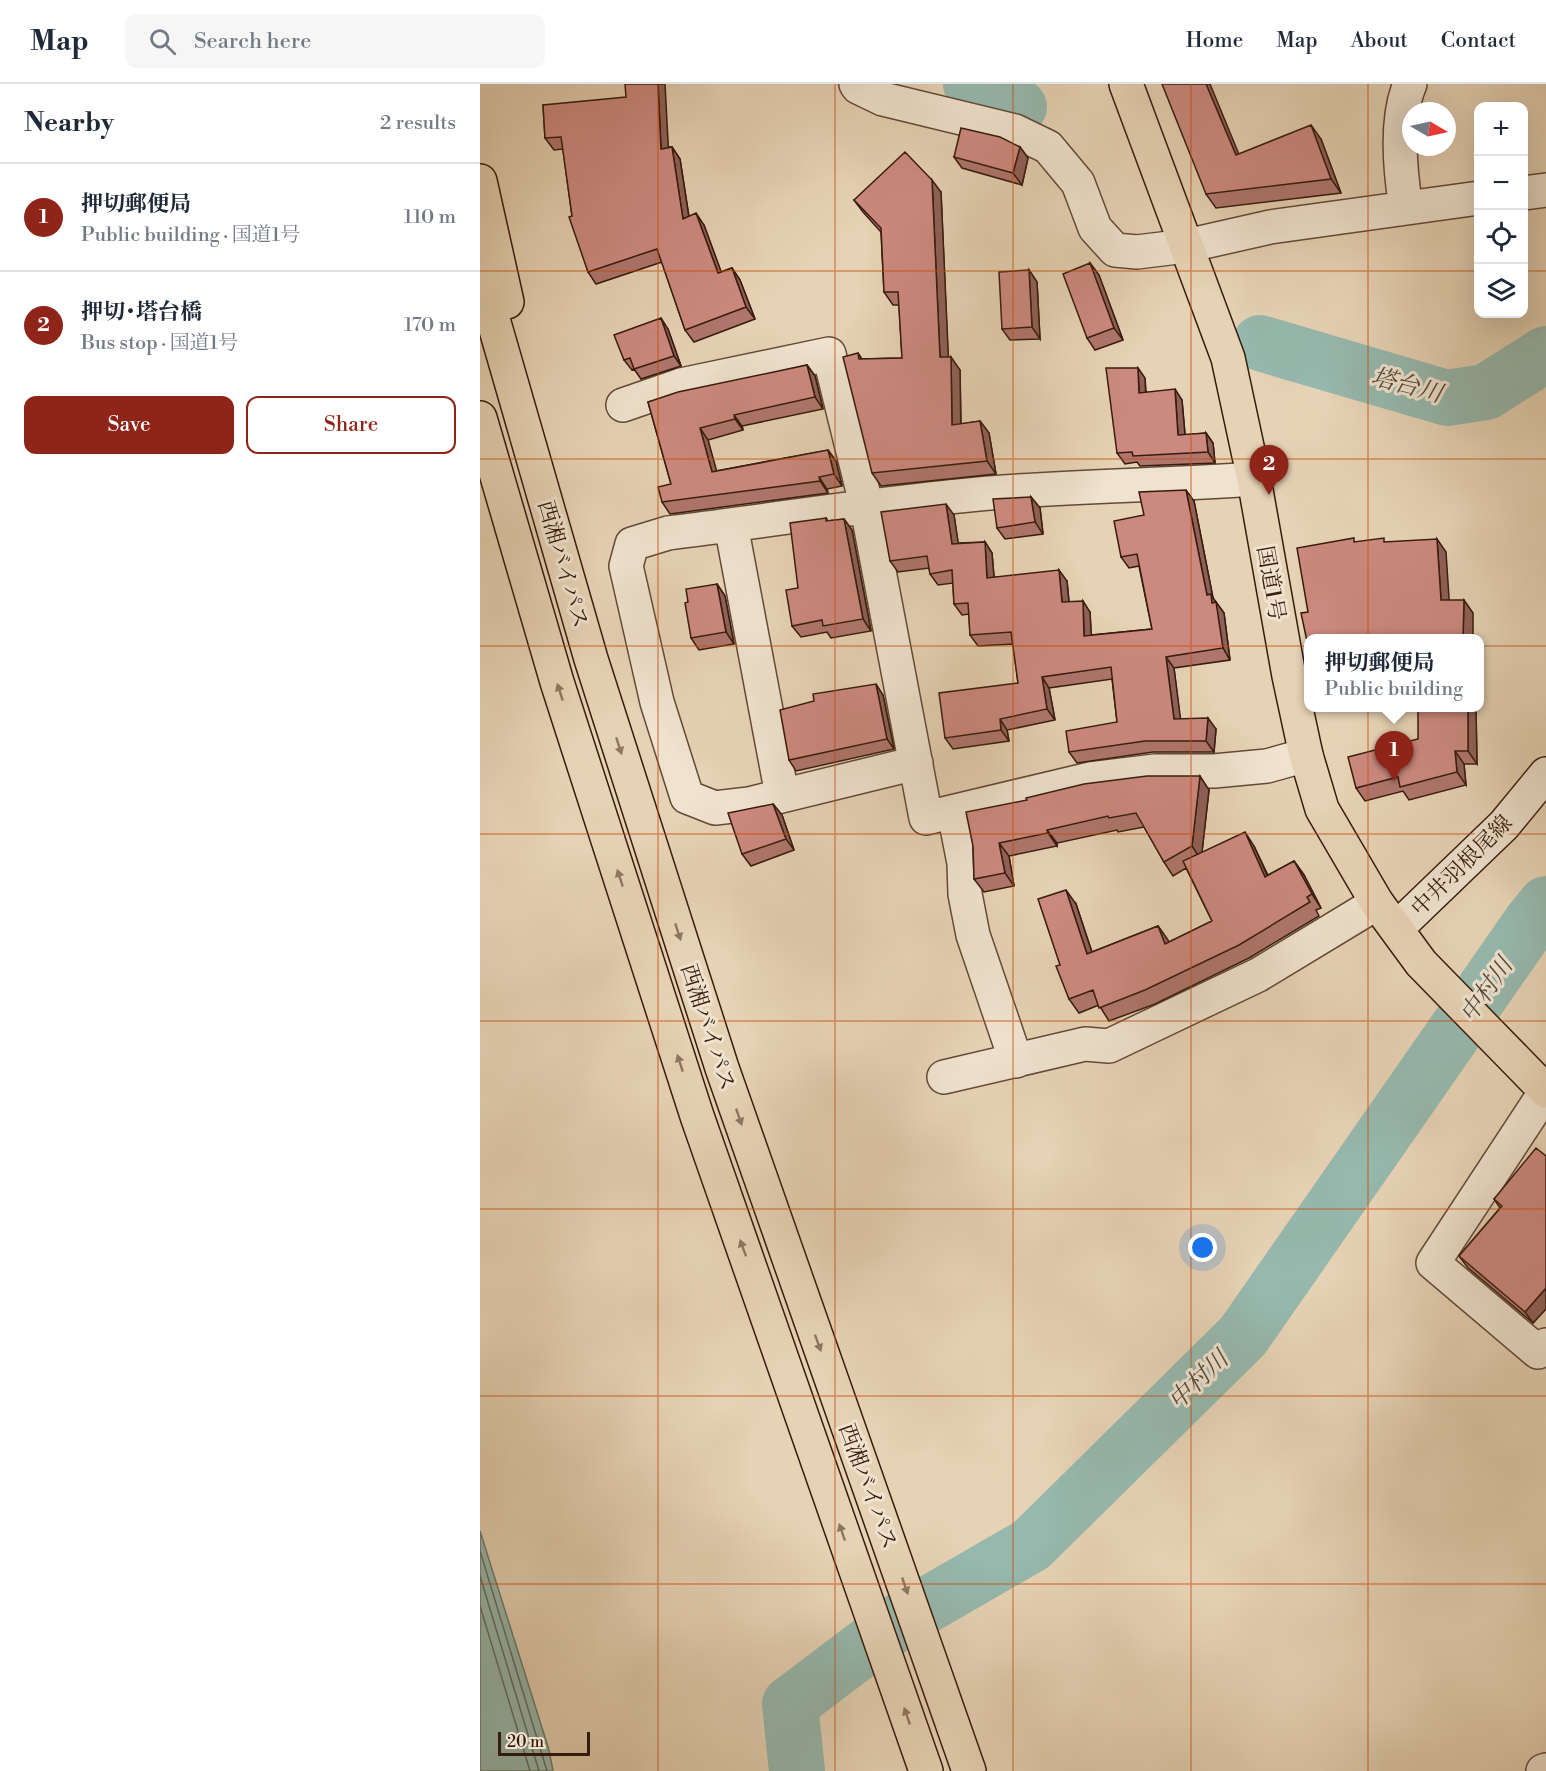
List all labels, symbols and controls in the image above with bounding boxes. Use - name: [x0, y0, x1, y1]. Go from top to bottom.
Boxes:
- search box: [125, 14, 545, 68]
- text: Map: [30, 24, 89, 59]
- icon: search: [146, 25, 179, 58]
- text: Search here: [194, 28, 311, 55]
- text: Home: [1186, 28, 1243, 54]
- text: Map: [1276, 28, 1318, 54]
- text: About: [1351, 28, 1408, 54]
- text: Contact: [1441, 28, 1516, 54]
- north arrow: [1402, 102, 1456, 156]
- map controls: [1474, 102, 1528, 318]
- button: +: [1474, 102, 1528, 156]
- text: Nearby: [24, 107, 114, 139]
- text: 2 results: [380, 111, 456, 136]
- button: −: [1474, 156, 1528, 210]
- text: 押切郵便局: [81, 191, 191, 218]
- text: 1: [39, 205, 48, 230]
- text: 110 m: [404, 205, 456, 230]
- button: locate: [1474, 210, 1528, 264]
- text: Public building · 国道1号: [81, 223, 300, 248]
- button: layers: [1474, 264, 1528, 318]
- text: 押切･塔台橋: [81, 299, 202, 326]
- text: 2: [37, 313, 50, 338]
- text: 170 m: [404, 313, 456, 338]
- text: Bus stop · 国道1号: [81, 331, 238, 356]
- water label: 塔台川: [1368, 362, 1448, 411]
- button: Save: [24, 396, 234, 454]
- button: Share: [246, 396, 456, 454]
- pin: 2: [1250, 446, 1288, 495]
- street label: 西湘バイパス: [531, 497, 594, 631]
- street label: 国道1号: [1251, 544, 1290, 623]
- popup: [1304, 634, 1484, 712]
- text: 押切郵便局: [1325, 650, 1435, 677]
- text: Public building: [1325, 677, 1463, 702]
- one-way arrow: [555, 683, 564, 701]
- pin: 1: [1374, 732, 1414, 781]
- one-way arrow: [615, 737, 624, 755]
- street label: 中井羽根尾線: [1406, 810, 1518, 922]
- one-way arrow: [615, 869, 624, 887]
- one-way arrow: [674, 923, 683, 941]
- water label: 中村川: [1454, 950, 1521, 1029]
- street label: 西湘バイパス: [674, 961, 741, 1094]
- one-way arrow: [674, 1054, 684, 1072]
- one-way arrow: [735, 1108, 744, 1126]
- your location: [1188, 1233, 1217, 1262]
- one-way arrow: [738, 1239, 748, 1257]
- one-way arrow: [814, 1334, 824, 1352]
- water label: 中村川: [1162, 1343, 1237, 1417]
- street label: 西湘バイパス: [832, 1420, 903, 1553]
- one-way arrow: [837, 1523, 846, 1541]
- one-way arrow: [900, 1578, 910, 1596]
- one-way arrow: [902, 1707, 912, 1725]
- scale bar: [498, 1729, 590, 1756]
- text: 20 m: [507, 1732, 544, 1752]

